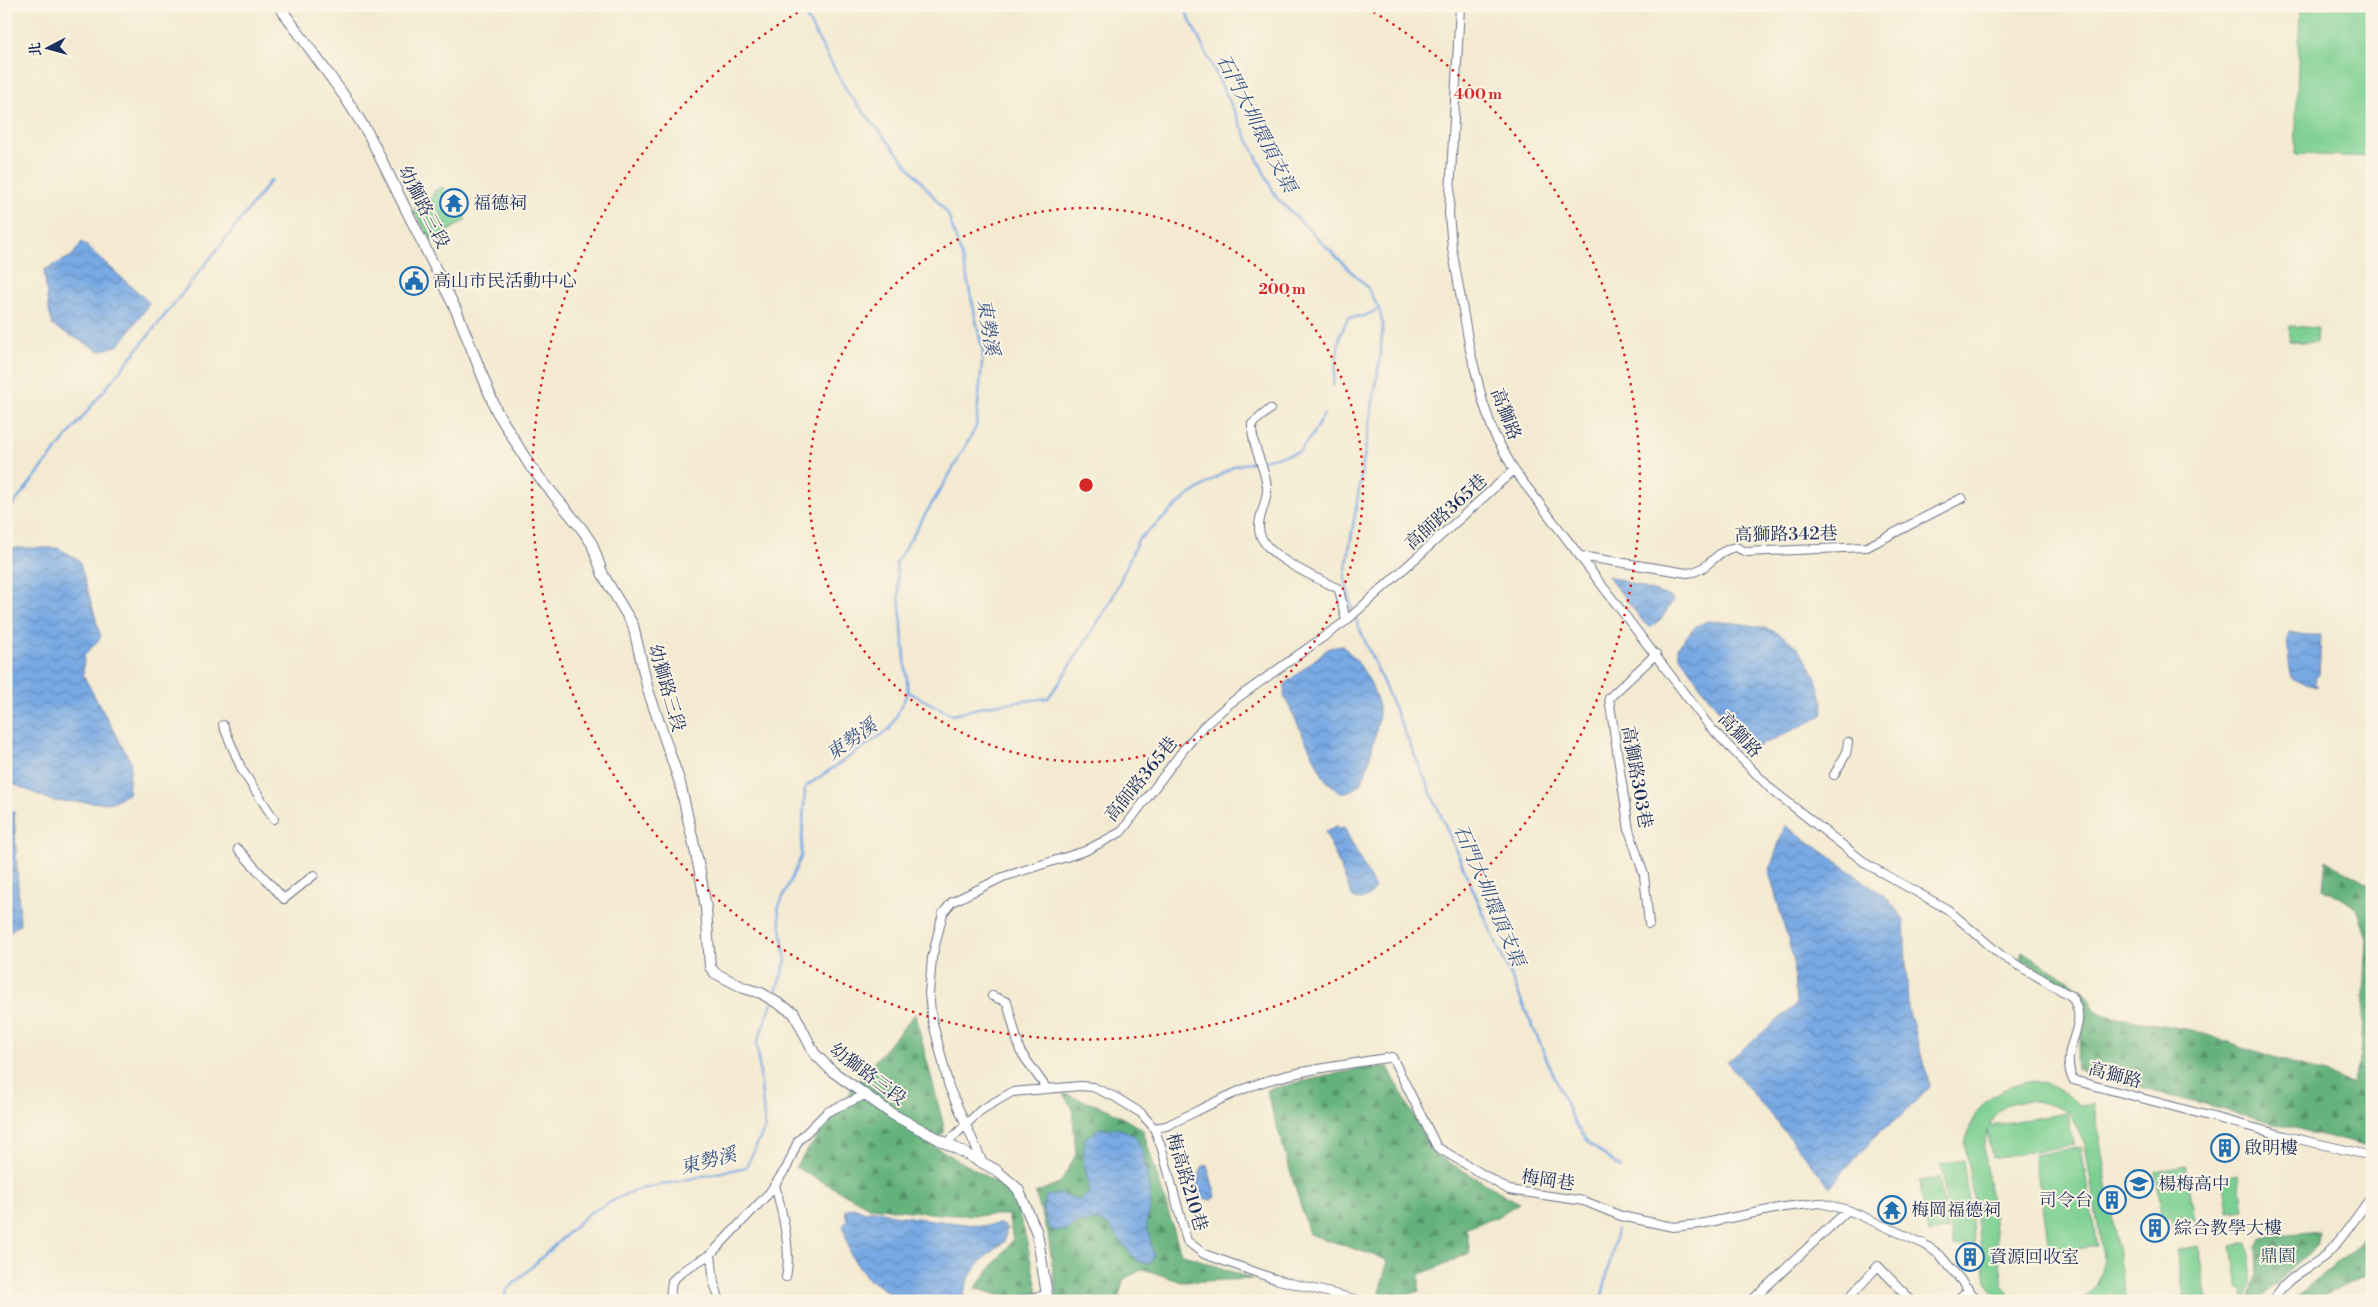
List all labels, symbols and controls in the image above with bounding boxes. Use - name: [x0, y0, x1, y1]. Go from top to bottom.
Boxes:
- north arrow: [22, 22, 72, 72]
- text: 北: [26, 41, 46, 57]
- water label: 石門大圳環頂支渠: [1211, 50, 1303, 199]
- text: 400 m: [1454, 85, 1502, 104]
- street label: 幼獅路三段: [393, 162, 454, 253]
- temple icon: 福德祠: [439, 188, 469, 218]
- place label: 福德祠: [473, 192, 527, 215]
- public building icon: 高山市民活動中心: [399, 266, 429, 296]
- place label: 高山市民活動中心: [433, 270, 577, 293]
- text: 200 m: [1258, 280, 1306, 299]
- water label: 東勢溪: [972, 297, 1005, 359]
- street label: 高獅路: [1485, 385, 1526, 444]
- street label: 高師路365巷: [1400, 469, 1492, 555]
- centre of rings: [1077, 476, 1095, 494]
- street label: 高獅路342巷: [1734, 522, 1838, 547]
- street label: 幼獅路三段: [643, 642, 690, 735]
- street label: 高獅路: [1713, 708, 1766, 763]
- water label: 東勢溪: [821, 712, 883, 766]
- street label: 高獅路303巷: [1616, 724, 1657, 830]
- street label: 高師路365巷: [1100, 732, 1183, 826]
- water label: 石門大圳環頂支渠: [1448, 821, 1531, 973]
- street label: 幼獅路三段: [825, 1038, 911, 1111]
- street label: 高獅路: [2086, 1057, 2144, 1094]
- street label: 梅高路210巷: [1161, 1130, 1212, 1234]
- building icon: 啟明樓: [2210, 1133, 2240, 1163]
- place label: 啟明樓: [2244, 1137, 2298, 1160]
- water label: 東勢溪: [678, 1142, 741, 1180]
- street label: 梅岡巷: [1520, 1165, 1576, 1196]
- school or university icon: 楊梅高中: [2124, 1169, 2154, 1199]
- place label: 楊梅高中: [2158, 1173, 2230, 1196]
- building icon: 司令台: [2097, 1185, 2127, 1215]
- place label: 司令台: [2039, 1189, 2093, 1212]
- temple icon: 梅岡福德祠: [1877, 1195, 1907, 1225]
- place label: 梅岡福德祠: [1911, 1199, 2001, 1222]
- building icon: 綜合教學大樓: [2140, 1213, 2170, 1243]
- place label: 綜合教學大樓: [2174, 1217, 2282, 1240]
- building icon: 資源回收室: [1955, 1242, 1985, 1272]
- park label: 鼎園: [2260, 1245, 2296, 1268]
- place label: 資源回收室: [1989, 1246, 2079, 1269]

